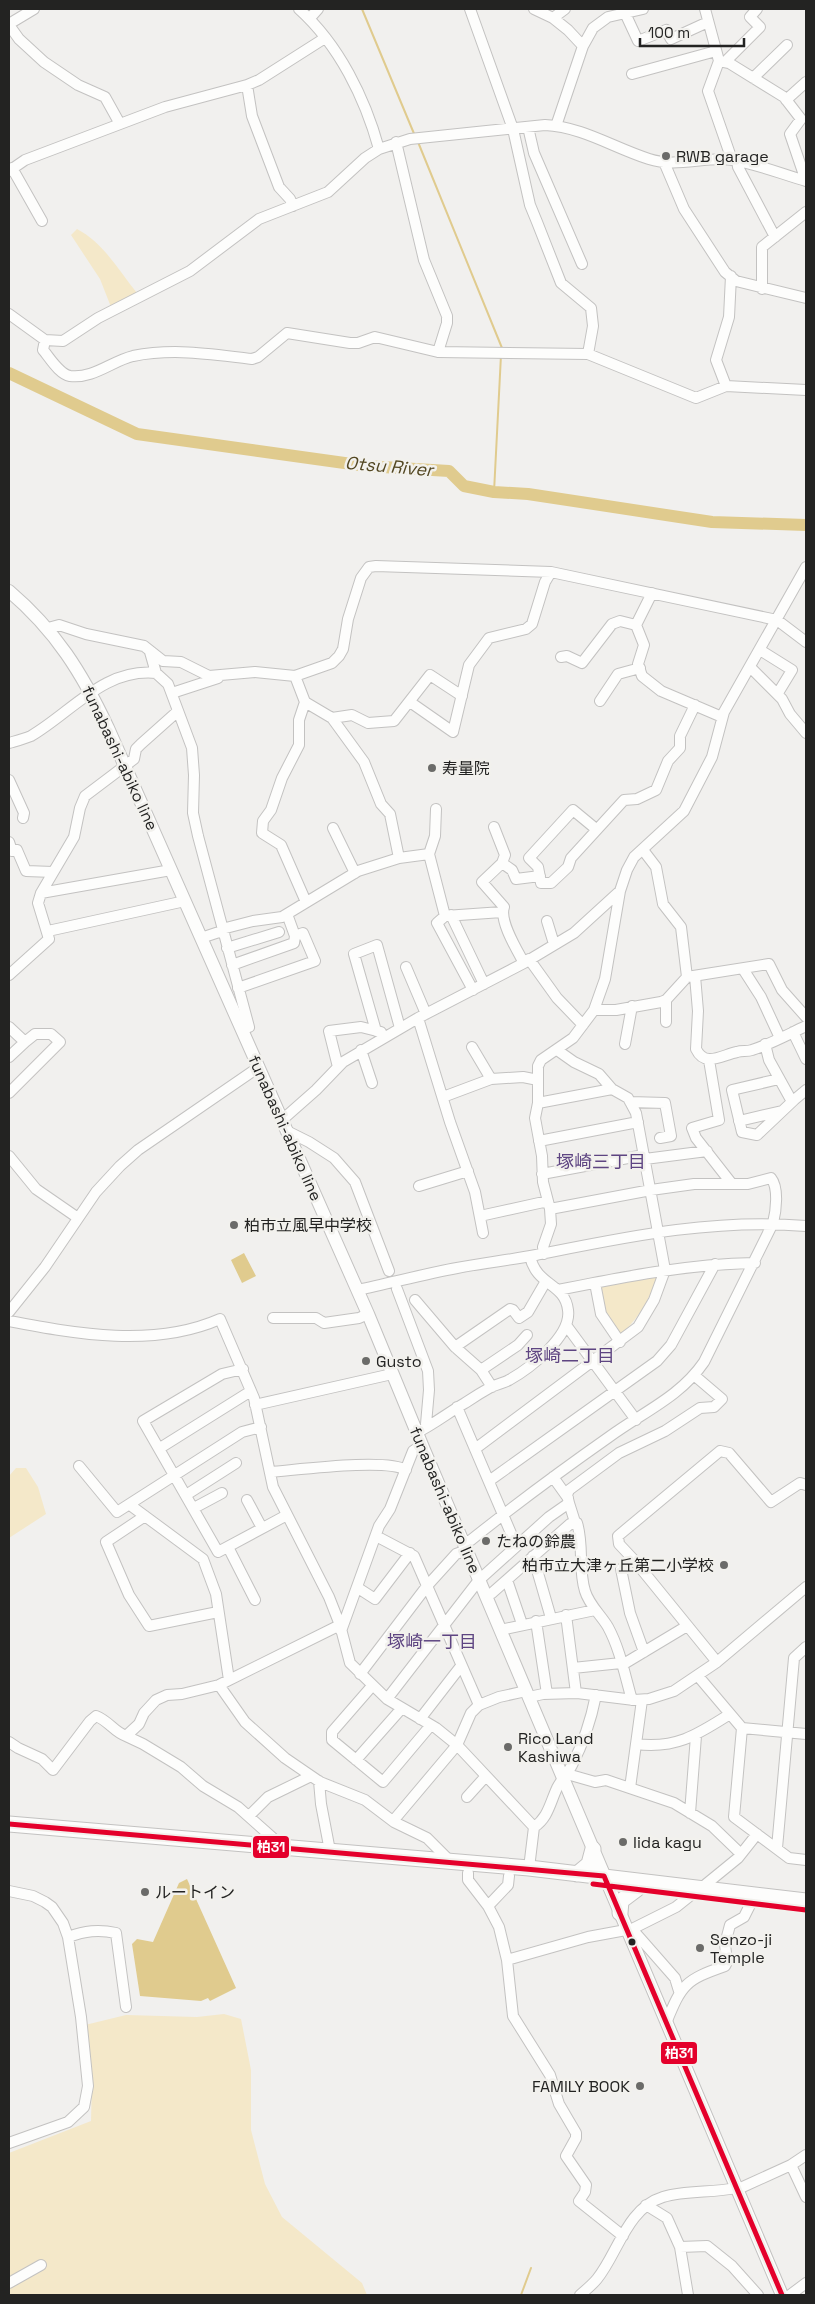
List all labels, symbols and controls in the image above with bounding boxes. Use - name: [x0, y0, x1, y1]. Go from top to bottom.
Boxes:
- scale bar: [640, 15, 744, 47]
- text: 100 m: [648, 23, 690, 42]
- place label: RWB garage: [676, 146, 769, 167]
- marker: RWB garage: [660, 150, 672, 162]
- water label: Otsu River: [344, 451, 436, 481]
- street label: funabashi-abiko line: [77, 682, 163, 834]
- place label: 寿量院: [442, 758, 490, 779]
- marker: 寿量院: [426, 762, 438, 774]
- street label: funabashi-abiko line: [243, 1052, 327, 1204]
- district label: 塚崎三丁目: [556, 1150, 646, 1173]
- place label: 柏市立風早中学校: [244, 1215, 372, 1236]
- marker: 柏市立風早中学校: [228, 1219, 240, 1231]
- district label: 塚崎二丁目: [525, 1344, 615, 1367]
- place label: Gusto: [376, 1351, 422, 1372]
- marker: Gusto: [360, 1355, 372, 1367]
- street label: funabashi-abiko line: [405, 1423, 485, 1577]
- place label: たねの鈴農: [496, 1531, 576, 1552]
- marker: たねの鈴農: [480, 1535, 492, 1547]
- place label: 柏市立大津ヶ丘第二小学校: [522, 1555, 714, 1576]
- marker: 柏市立大津ヶ丘第二小学校: [718, 1559, 730, 1571]
- district label: 塚崎一丁目: [387, 1630, 477, 1653]
- place label: Rico Land Kashiwa: [518, 1728, 594, 1767]
- marker: Rico Land Kashiwa: [502, 1741, 514, 1753]
- place label: Iida kagu: [633, 1832, 702, 1853]
- line badge: 柏31: [252, 1835, 290, 1859]
- marker: Iida kagu: [617, 1836, 629, 1848]
- text: 柏31: [257, 1838, 285, 1856]
- place label: ルートイン: [155, 1882, 235, 1903]
- marker: ルートイン: [139, 1886, 151, 1898]
- place label: Senzo-ji Temple: [710, 1929, 772, 1968]
- unlabelled marker: [627, 1937, 637, 1947]
- marker: Senzo-ji Temple: [694, 1942, 706, 1954]
- line badge: 柏31: [660, 2041, 698, 2065]
- text: 柏31: [665, 2044, 693, 2062]
- place label: FAMILY BOOK: [532, 2076, 630, 2097]
- marker: FAMILY BOOK: [634, 2080, 646, 2092]

